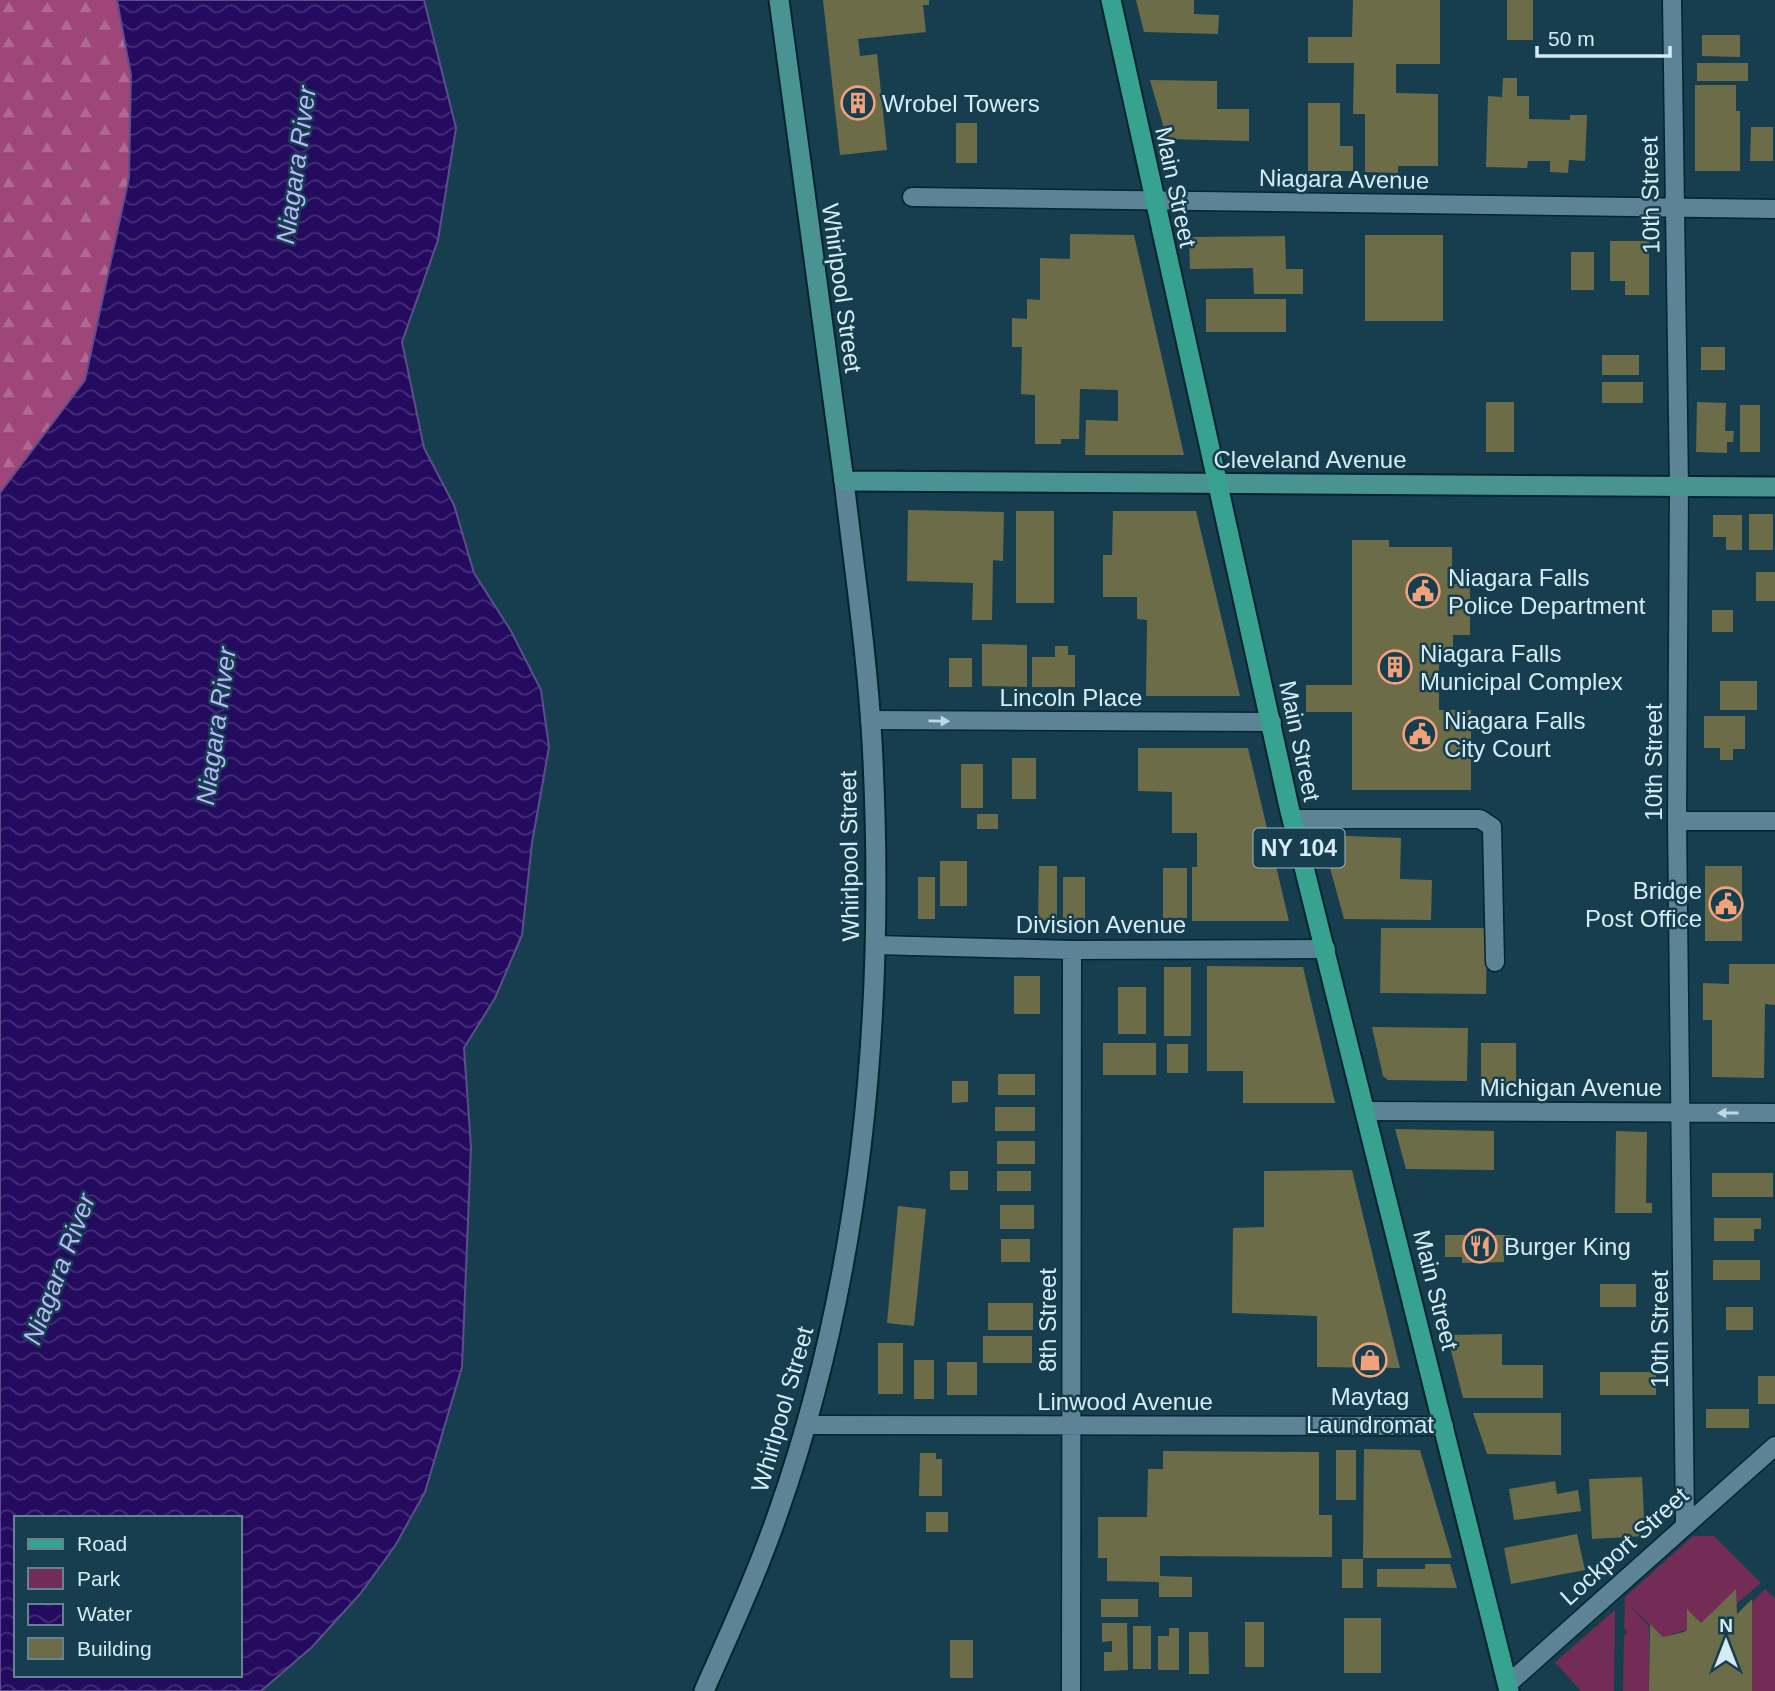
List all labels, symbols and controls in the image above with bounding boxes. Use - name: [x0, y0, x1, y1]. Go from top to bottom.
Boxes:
- scale bar: [1537, 14, 1670, 58]
- text: 50 m: [1548, 27, 1595, 50]
- water label: Niagara River: [270, 83, 322, 246]
- building icon: Wrobel Towers: [839, 84, 877, 122]
- place label: Wrobel Towers: [882, 90, 1040, 117]
- street label: Main Street: [1150, 124, 1202, 250]
- street label: 10th Street: [1635, 136, 1665, 254]
- street label: Niagara Avenue: [1259, 164, 1429, 194]
- street label: Whirlpool Street: [817, 202, 867, 375]
- street label: Cleveland Avenue: [1213, 446, 1407, 473]
- place label: Niagara Falls Police Department: [1448, 564, 1646, 619]
- public building icon: Niagara Falls Police Department: [1404, 572, 1442, 610]
- place label: Niagara Falls Municipal Complex: [1420, 640, 1623, 695]
- water label: Niagara River: [190, 644, 242, 807]
- building icon: Niagara Falls Municipal Complex: [1376, 648, 1414, 686]
- street label: Main Street: [1274, 678, 1326, 804]
- street label: Lincoln Place: [1000, 684, 1142, 711]
- street label: 10th Street: [1640, 703, 1667, 821]
- place label: Niagara Falls City Court: [1444, 707, 1585, 762]
- one-way arrow: [928, 715, 950, 727]
- public building icon: Niagara Falls City Court: [1401, 715, 1439, 753]
- street label: Whirlpool Street: [834, 770, 864, 942]
- road number: NY 104: [1254, 828, 1344, 868]
- place label: Bridge Post Office: [1585, 877, 1702, 932]
- public building icon: Bridge Post Office: [1707, 885, 1745, 923]
- street label: Division Avenue: [1016, 911, 1186, 938]
- street label: Michigan Avenue: [1480, 1074, 1662, 1101]
- one-way arrow: [1717, 1107, 1739, 1119]
- water label: Niagara River: [17, 1188, 102, 1349]
- street label: Main Street: [1408, 1227, 1464, 1353]
- restaurant icon: Burger King: [1461, 1227, 1499, 1265]
- place label: Burger King: [1504, 1233, 1631, 1260]
- street label: 8th Street: [1034, 1268, 1061, 1372]
- street label: 10th Street: [1646, 1270, 1673, 1388]
- street label: Whirlpool Street: [745, 1323, 819, 1495]
- shop icon: Maytag Laundromat: [1351, 1341, 1389, 1379]
- place label: Maytag Laundromat: [1306, 1383, 1434, 1438]
- street label: Linwood Avenue: [1037, 1388, 1213, 1415]
- street label: Lockport Street: [1554, 1481, 1694, 1610]
- legend: [14, 1516, 242, 1677]
- text: Road: [77, 1532, 127, 1555]
- text: Park: [77, 1567, 121, 1590]
- text: Water: [77, 1602, 132, 1625]
- north arrow: [1691, 1607, 1761, 1677]
- text: N: [1719, 1615, 1733, 1636]
- text: Building: [77, 1637, 152, 1660]

